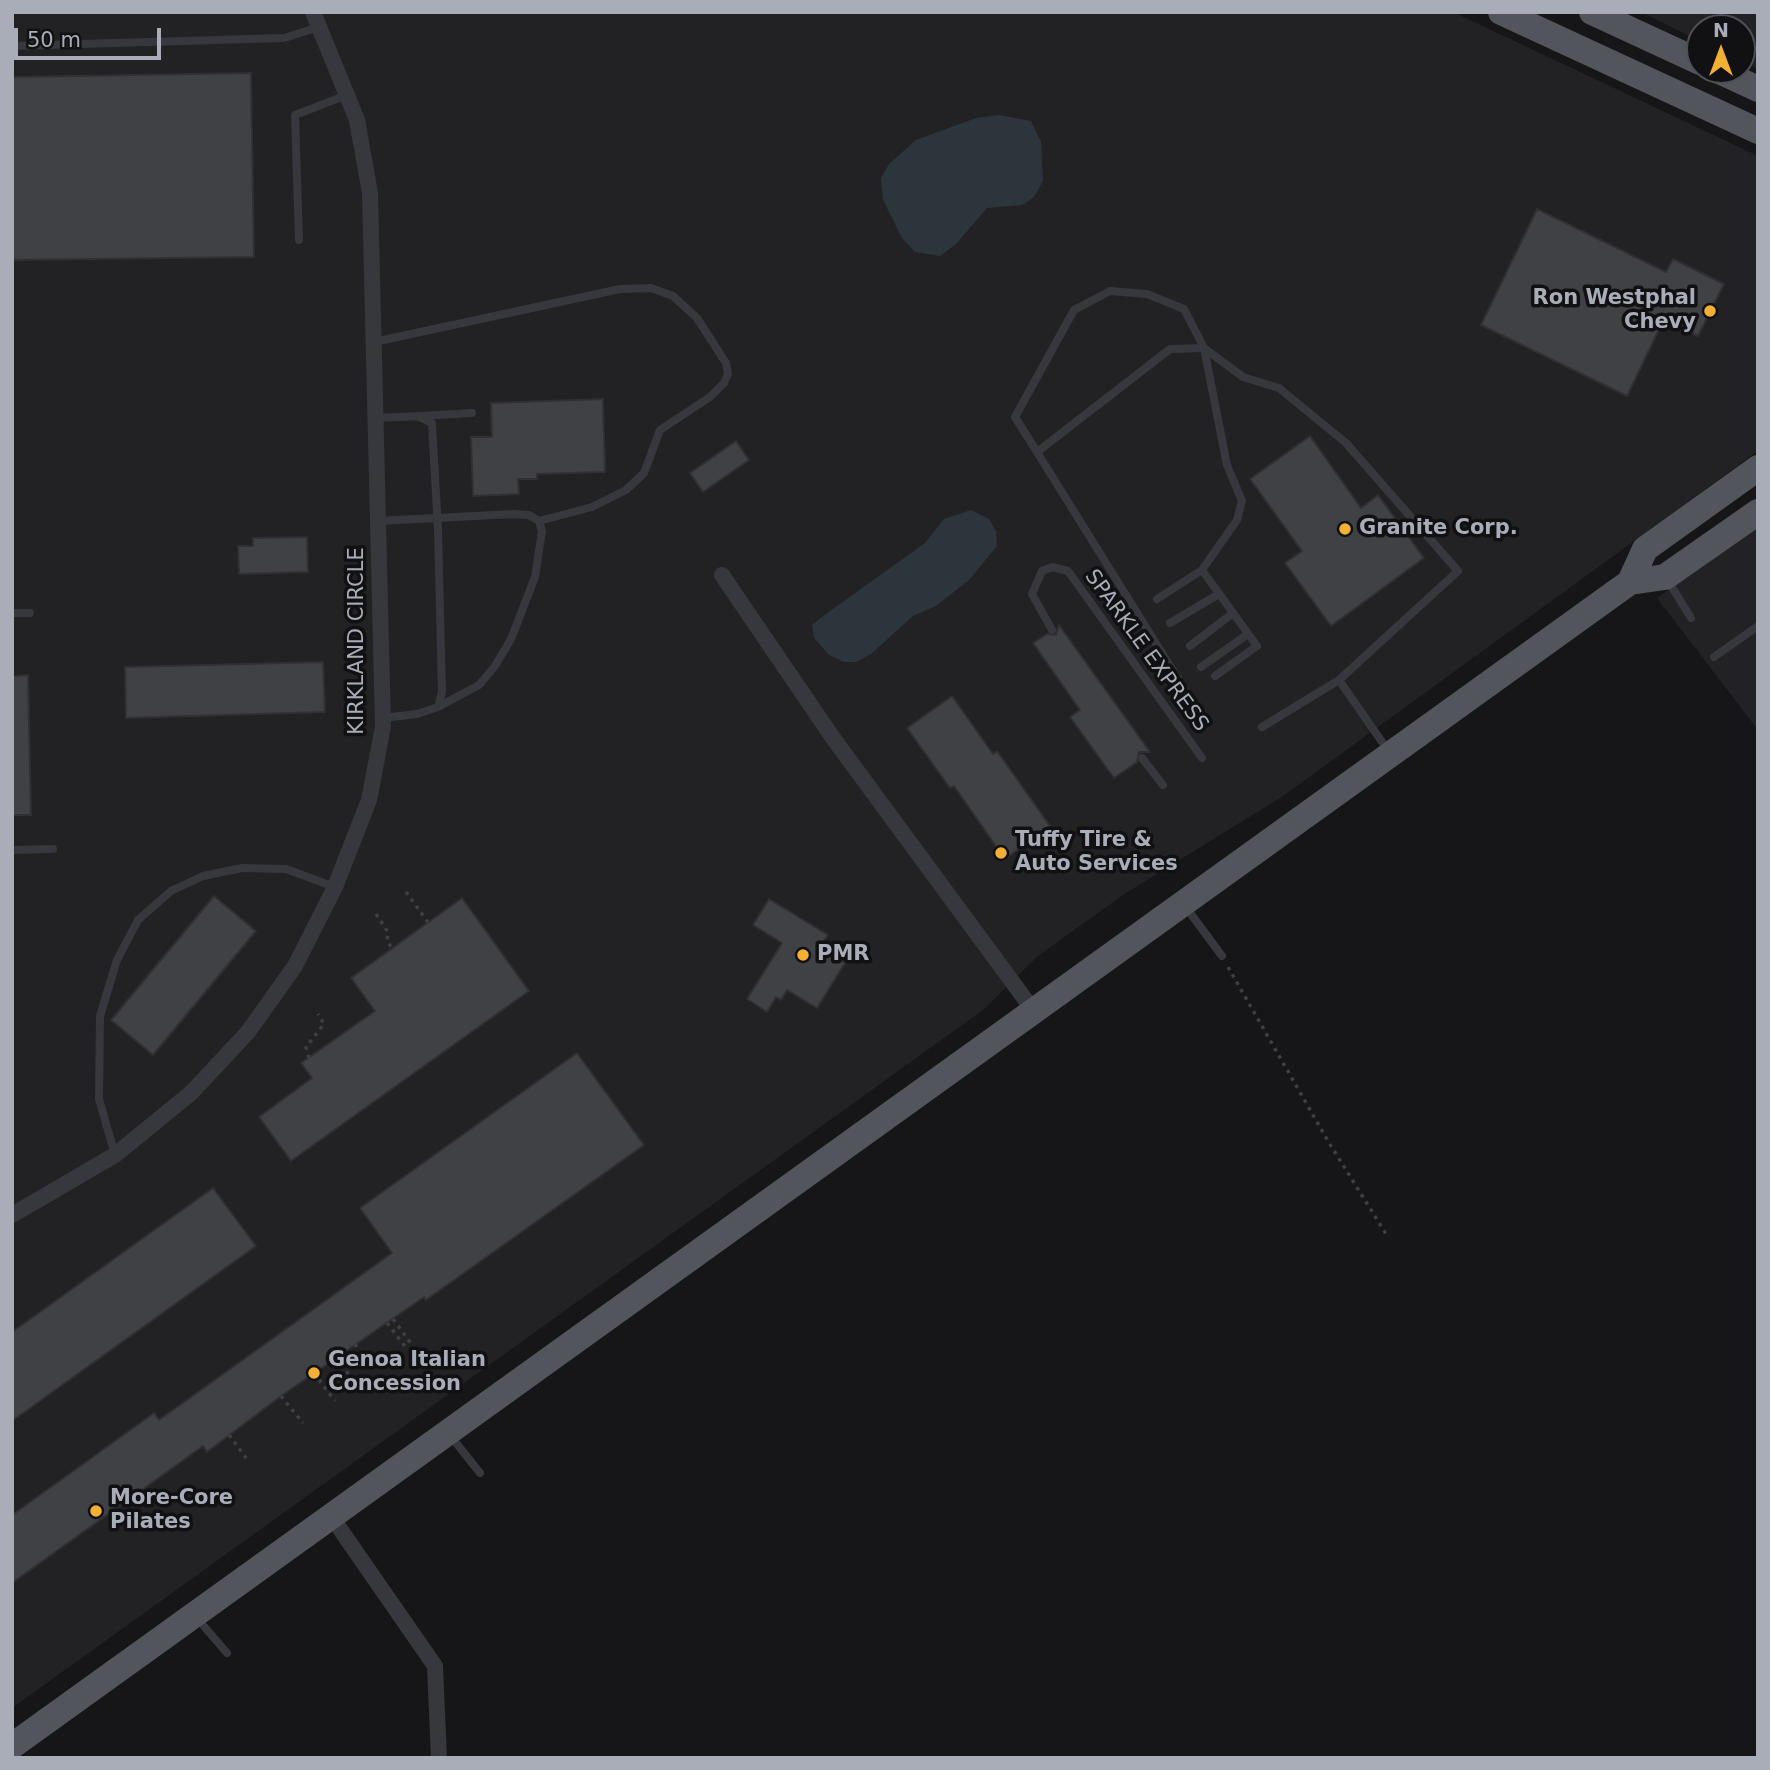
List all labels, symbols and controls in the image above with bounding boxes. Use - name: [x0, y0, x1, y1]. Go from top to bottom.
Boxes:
- scale bar: [18, 14, 164, 58]
- north arrow: [1686, 14, 1756, 84]
- text: N: [1713, 19, 1729, 41]
- text: 50 m: [27, 28, 81, 52]
- place label: Ron Westphal Chevy: [1533, 286, 1696, 336]
- marker: Ron Westphal Chevy: [1702, 303, 1718, 319]
- place label: Granite Corp.: [1359, 516, 1518, 542]
- marker: Granite Corp.: [1337, 521, 1353, 537]
- street label: KIRKLAND CIRCLE: [345, 547, 371, 735]
- street label: SPARKLE EXPRESS: [1079, 565, 1213, 737]
- place label: Tuffy Tire & Auto Services: [1015, 828, 1178, 878]
- marker: Tuffy Tire & Auto Services: [993, 845, 1009, 861]
- place label: PMR: [817, 942, 869, 968]
- marker: PMR: [795, 947, 811, 963]
- place label: Genoa Italian Concession: [328, 1348, 486, 1398]
- marker: Genoa Italian Concession: [306, 1365, 322, 1381]
- place label: More-Core Pilates: [110, 1486, 233, 1536]
- marker: More-Core Pilates: [88, 1503, 104, 1519]

